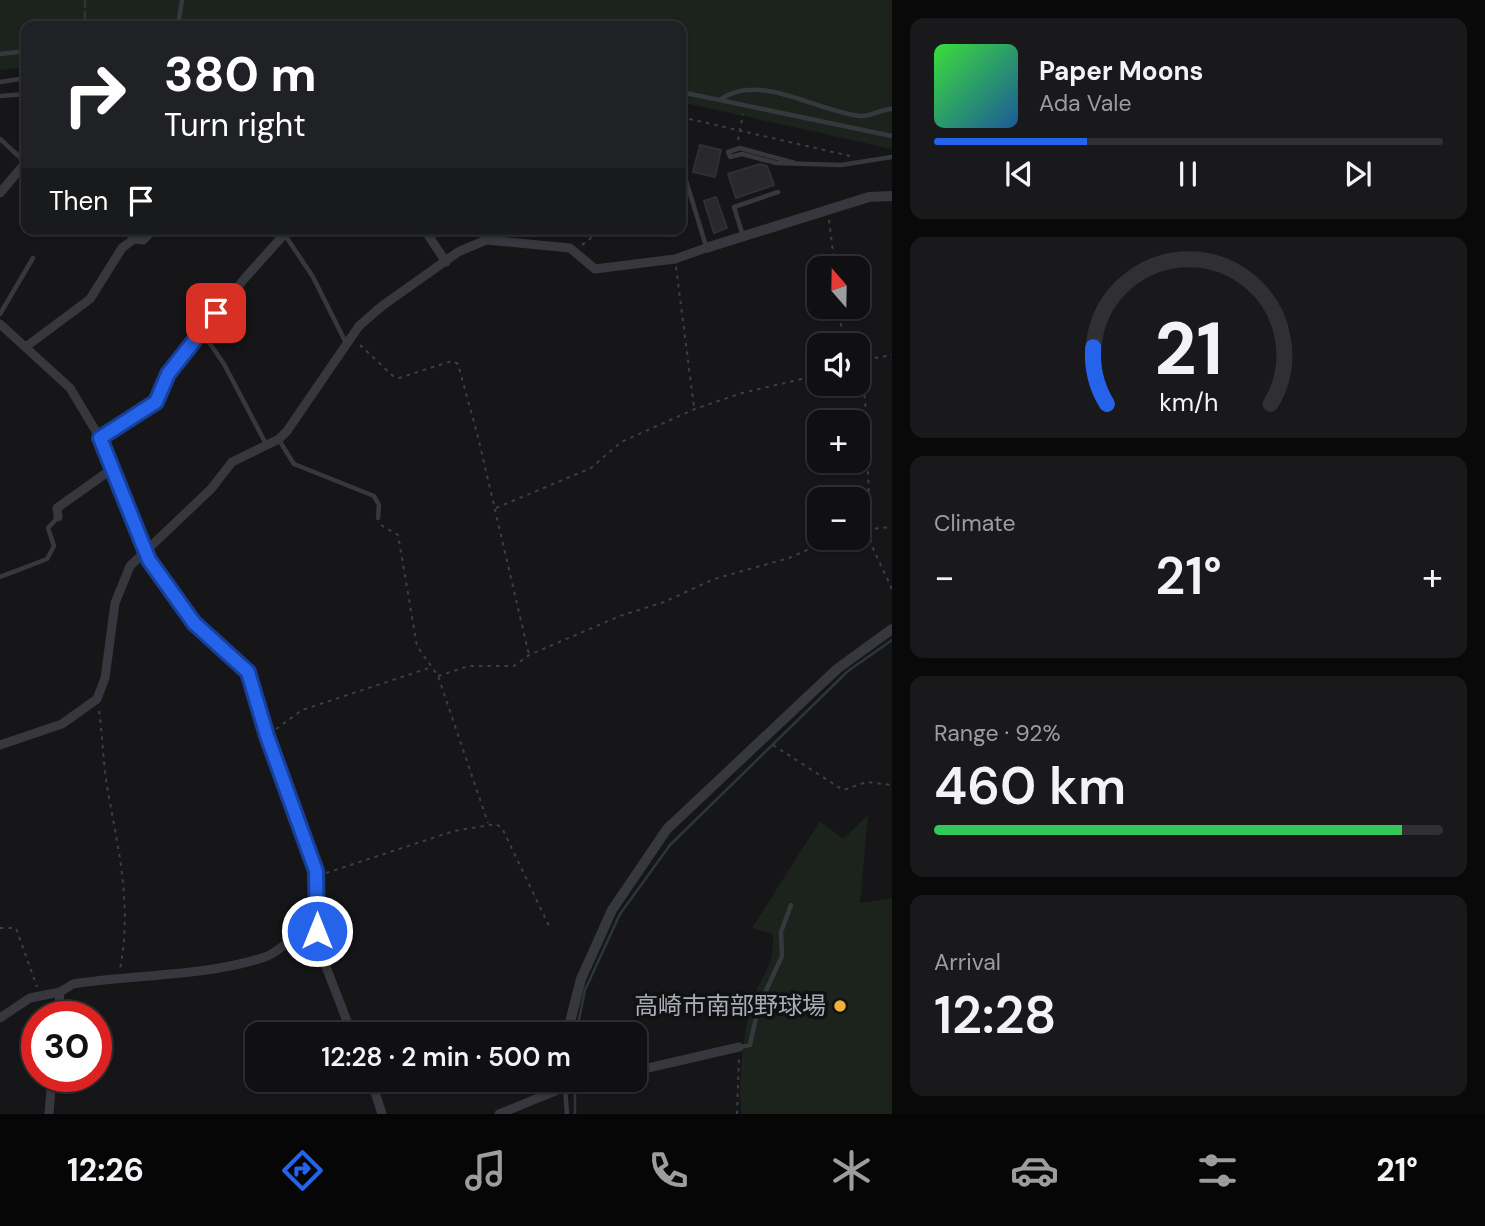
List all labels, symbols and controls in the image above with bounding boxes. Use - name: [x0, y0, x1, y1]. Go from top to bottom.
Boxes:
- text: 380 m: [164, 42, 317, 106]
- icon: right: [49, 49, 140, 140]
- text: Paper Moons: [1039, 54, 1203, 88]
- text: Ada Vale: [1039, 88, 1132, 118]
- text: Turn right: [164, 104, 306, 146]
- icon: previous: [1000, 155, 1038, 193]
- icon: pause: [1169, 155, 1207, 193]
- icon: next: [1339, 155, 1377, 193]
- icon: arrive: [122, 182, 160, 220]
- text: Then: [49, 184, 108, 218]
- north arrow: [807, 256, 870, 318]
- map controls: [807, 256, 870, 550]
- pin: [186, 283, 246, 343]
- icon: arrive: [197, 294, 235, 332]
- text: 21: [1154, 302, 1223, 397]
- button: sound: [807, 333, 870, 396]
- text: km/h: [1159, 386, 1218, 419]
- button: +: [807, 410, 870, 473]
- button: −: [807, 487, 870, 550]
- text: Climate: [934, 508, 1016, 538]
- text: 21°: [1155, 542, 1222, 610]
- text: −: [934, 552, 955, 602]
- text: +: [1422, 552, 1443, 602]
- text: Range · 92%: [934, 718, 1061, 748]
- text: 460 km: [934, 752, 1126, 820]
- position arrow: [280, 894, 354, 968]
- text: Arrival: [934, 947, 1001, 977]
- text: 12:28: [934, 981, 1057, 1049]
- place label: 高崎市南部野球場: [634, 990, 826, 1021]
- marker: 高崎市南部野球場: [832, 998, 848, 1014]
- speed limit sign: 30: [21, 1001, 112, 1092]
- text: 12:28 · 2 min · 500 m: [321, 1040, 571, 1074]
- icon: directions: [278, 1146, 327, 1195]
- icon: music: [461, 1146, 510, 1195]
- icon: phone: [644, 1146, 693, 1195]
- icon: climate: [827, 1146, 876, 1195]
- icon: car: [1010, 1146, 1059, 1195]
- icon: filters: [1193, 1146, 1242, 1195]
- text: 12:26: [67, 1149, 144, 1191]
- text: 21°: [1376, 1149, 1418, 1191]

